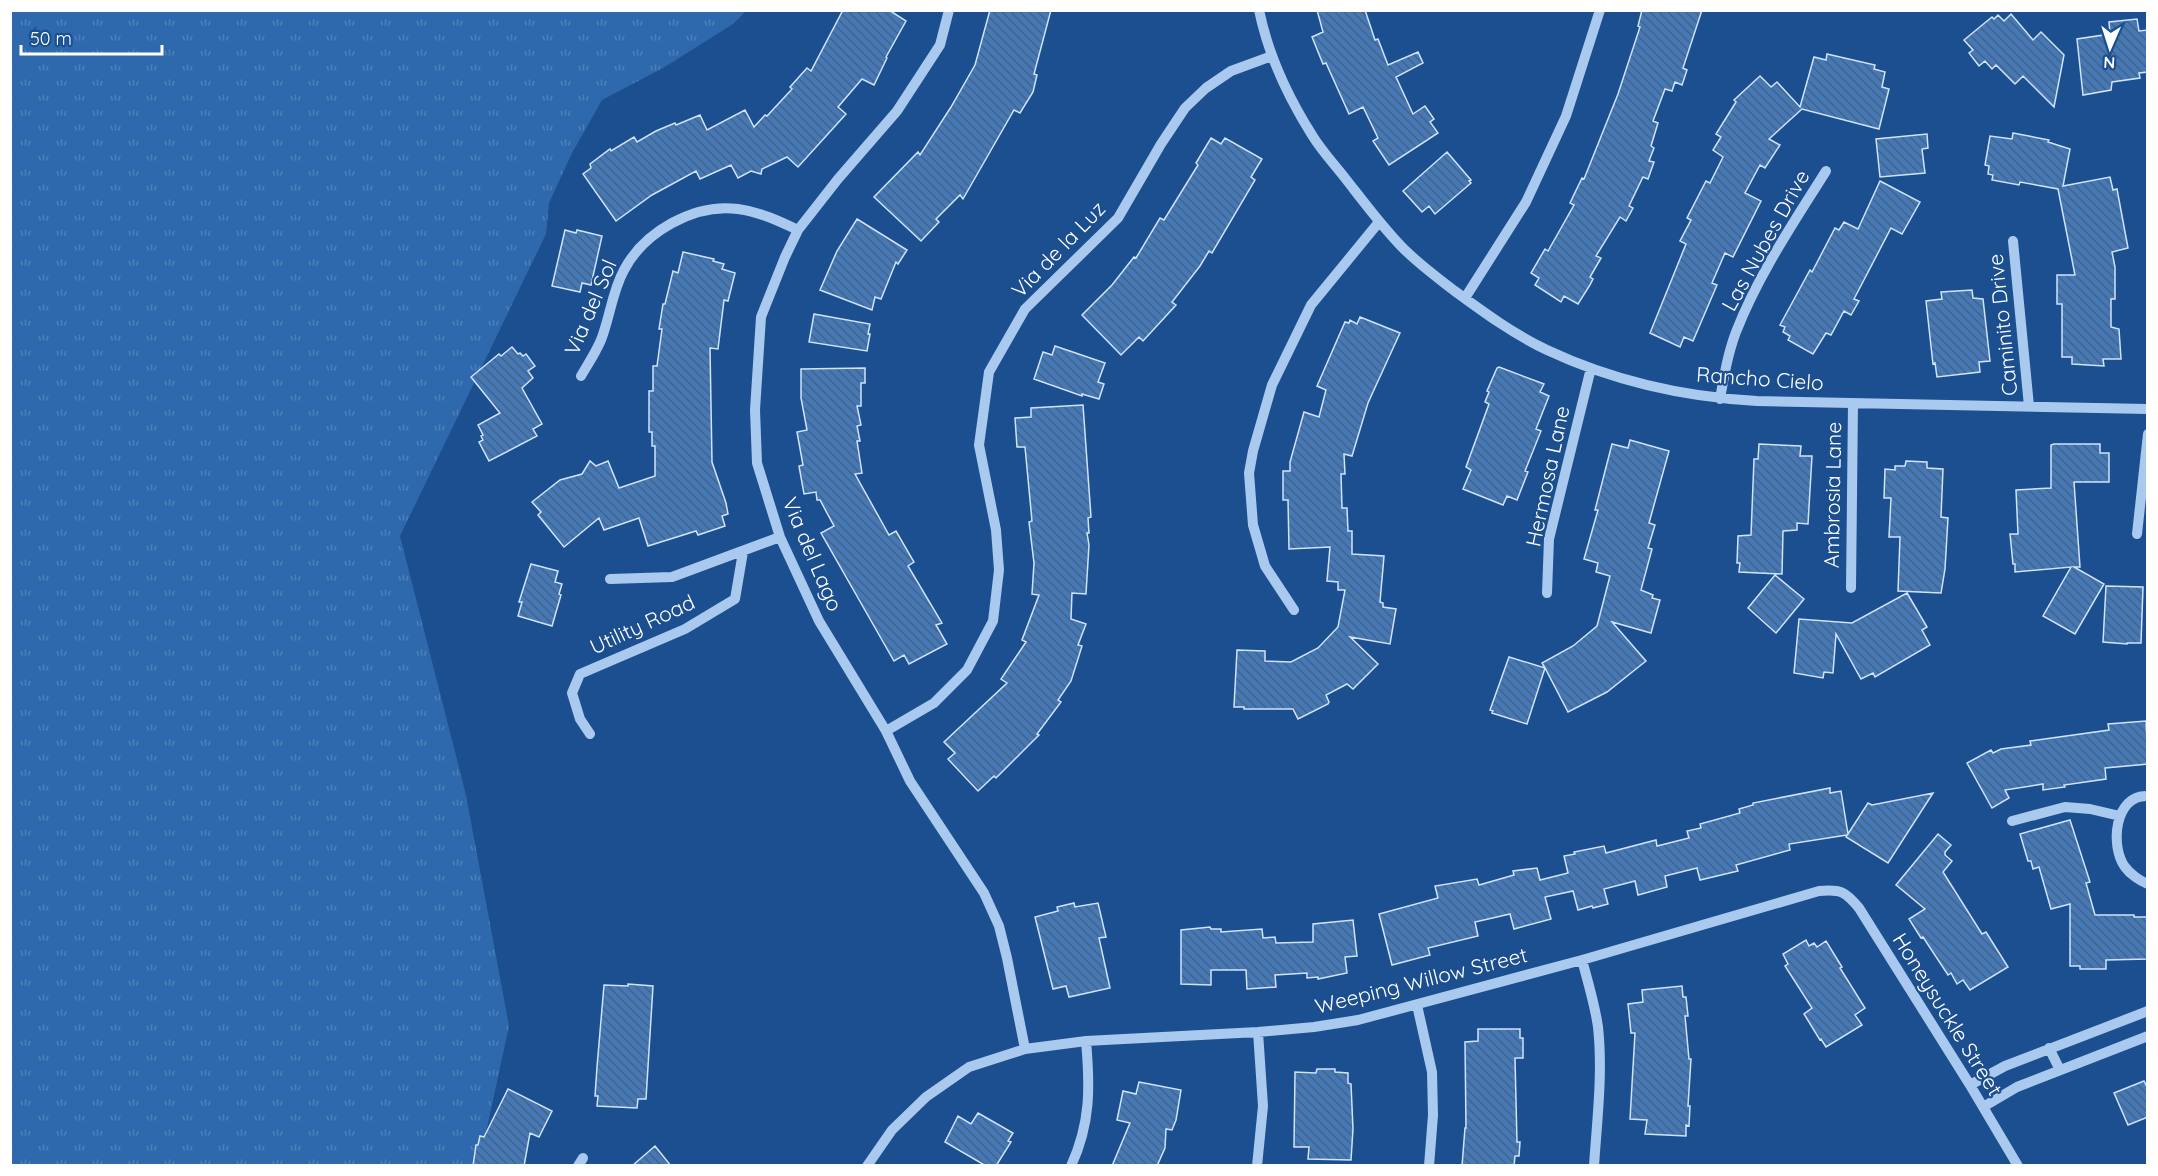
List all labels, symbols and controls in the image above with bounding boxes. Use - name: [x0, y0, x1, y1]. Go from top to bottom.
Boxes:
- scale bar: [21, 18, 162, 56]
- north arrow: [2080, 18, 2140, 78]
- text: 50 m: [30, 27, 72, 50]
- text: N: [2103, 53, 2116, 73]
- street label: Las Nubes Drive: [1715, 165, 1815, 315]
- street label: Via de la Luz: [1006, 195, 1110, 303]
- street label: Caminito Drive: [1982, 253, 2022, 397]
- street label: Via del Sol: [558, 255, 622, 359]
- street label: Rancho Cielo: [1695, 361, 1825, 395]
- street label: Hermosa Lane: [1519, 403, 1575, 549]
- street label: Ambrosia Lane: [1818, 422, 1846, 568]
- street label: Via del Lago: [777, 493, 849, 615]
- street label: Utility Road: [585, 588, 699, 660]
- street label: Honeysuckle Street: [1887, 928, 2009, 1100]
- street label: Weeping Willow Street: [1312, 941, 1530, 1019]

